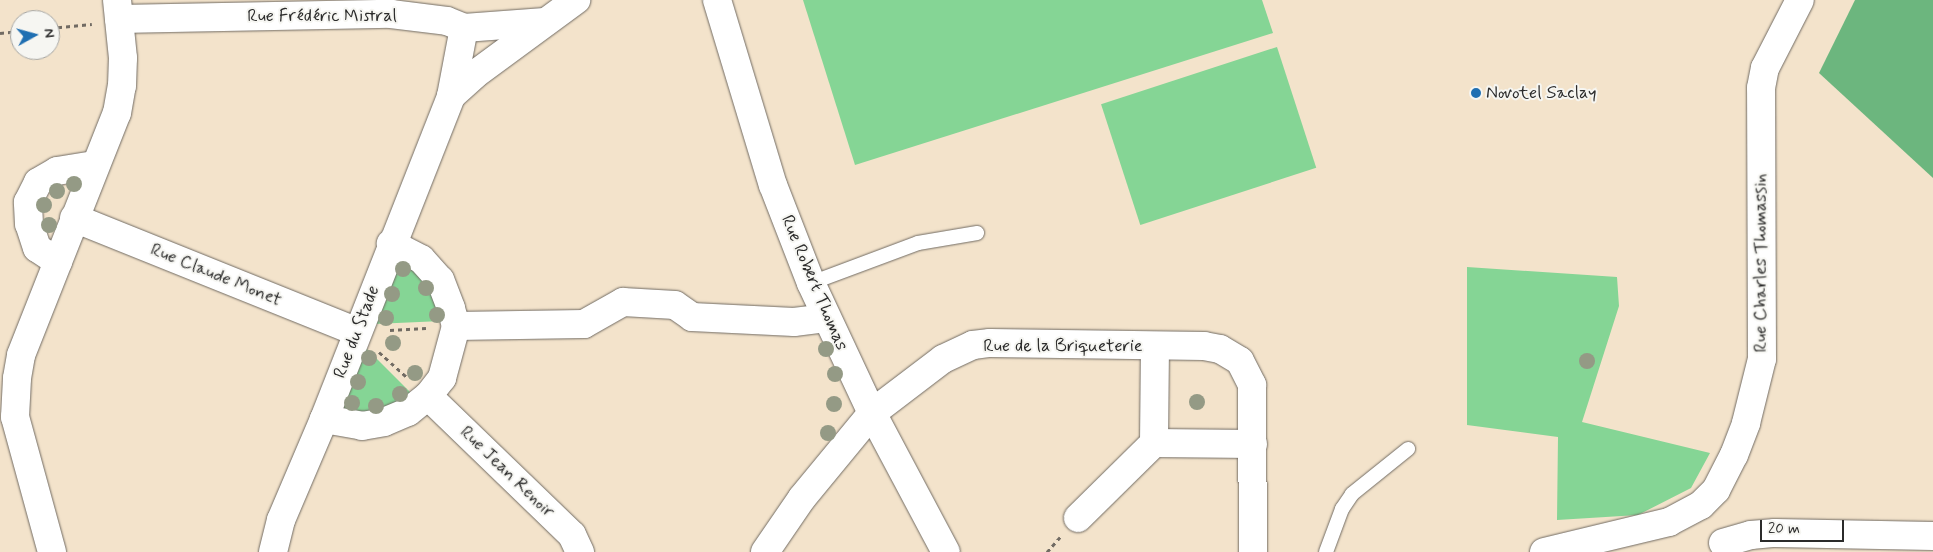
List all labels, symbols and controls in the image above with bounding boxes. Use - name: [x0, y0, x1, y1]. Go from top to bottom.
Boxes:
- street label: Rue Frédéric Mistral: [247, 5, 397, 27]
- north arrow: [10, 10, 60, 60]
- text: N: [39, 28, 58, 39]
- place label: Novotel Saclay: [1486, 82, 1595, 104]
- marker: Novotel Saclay: [1470, 87, 1482, 99]
- street label: Rue Charles Thomassin: [1750, 175, 1772, 351]
- street label: Rue Robert Thomas: [776, 212, 852, 354]
- street label: Rue Claude Monet: [148, 239, 284, 311]
- street label: Rue du Stade: [330, 283, 384, 381]
- street label: Rue de la Briqueterie: [984, 335, 1142, 357]
- street label: Rue Jean Renoir: [455, 421, 559, 523]
- scale bar: [1763, 510, 1847, 542]
- text: 20 m: [1768, 519, 1800, 539]

